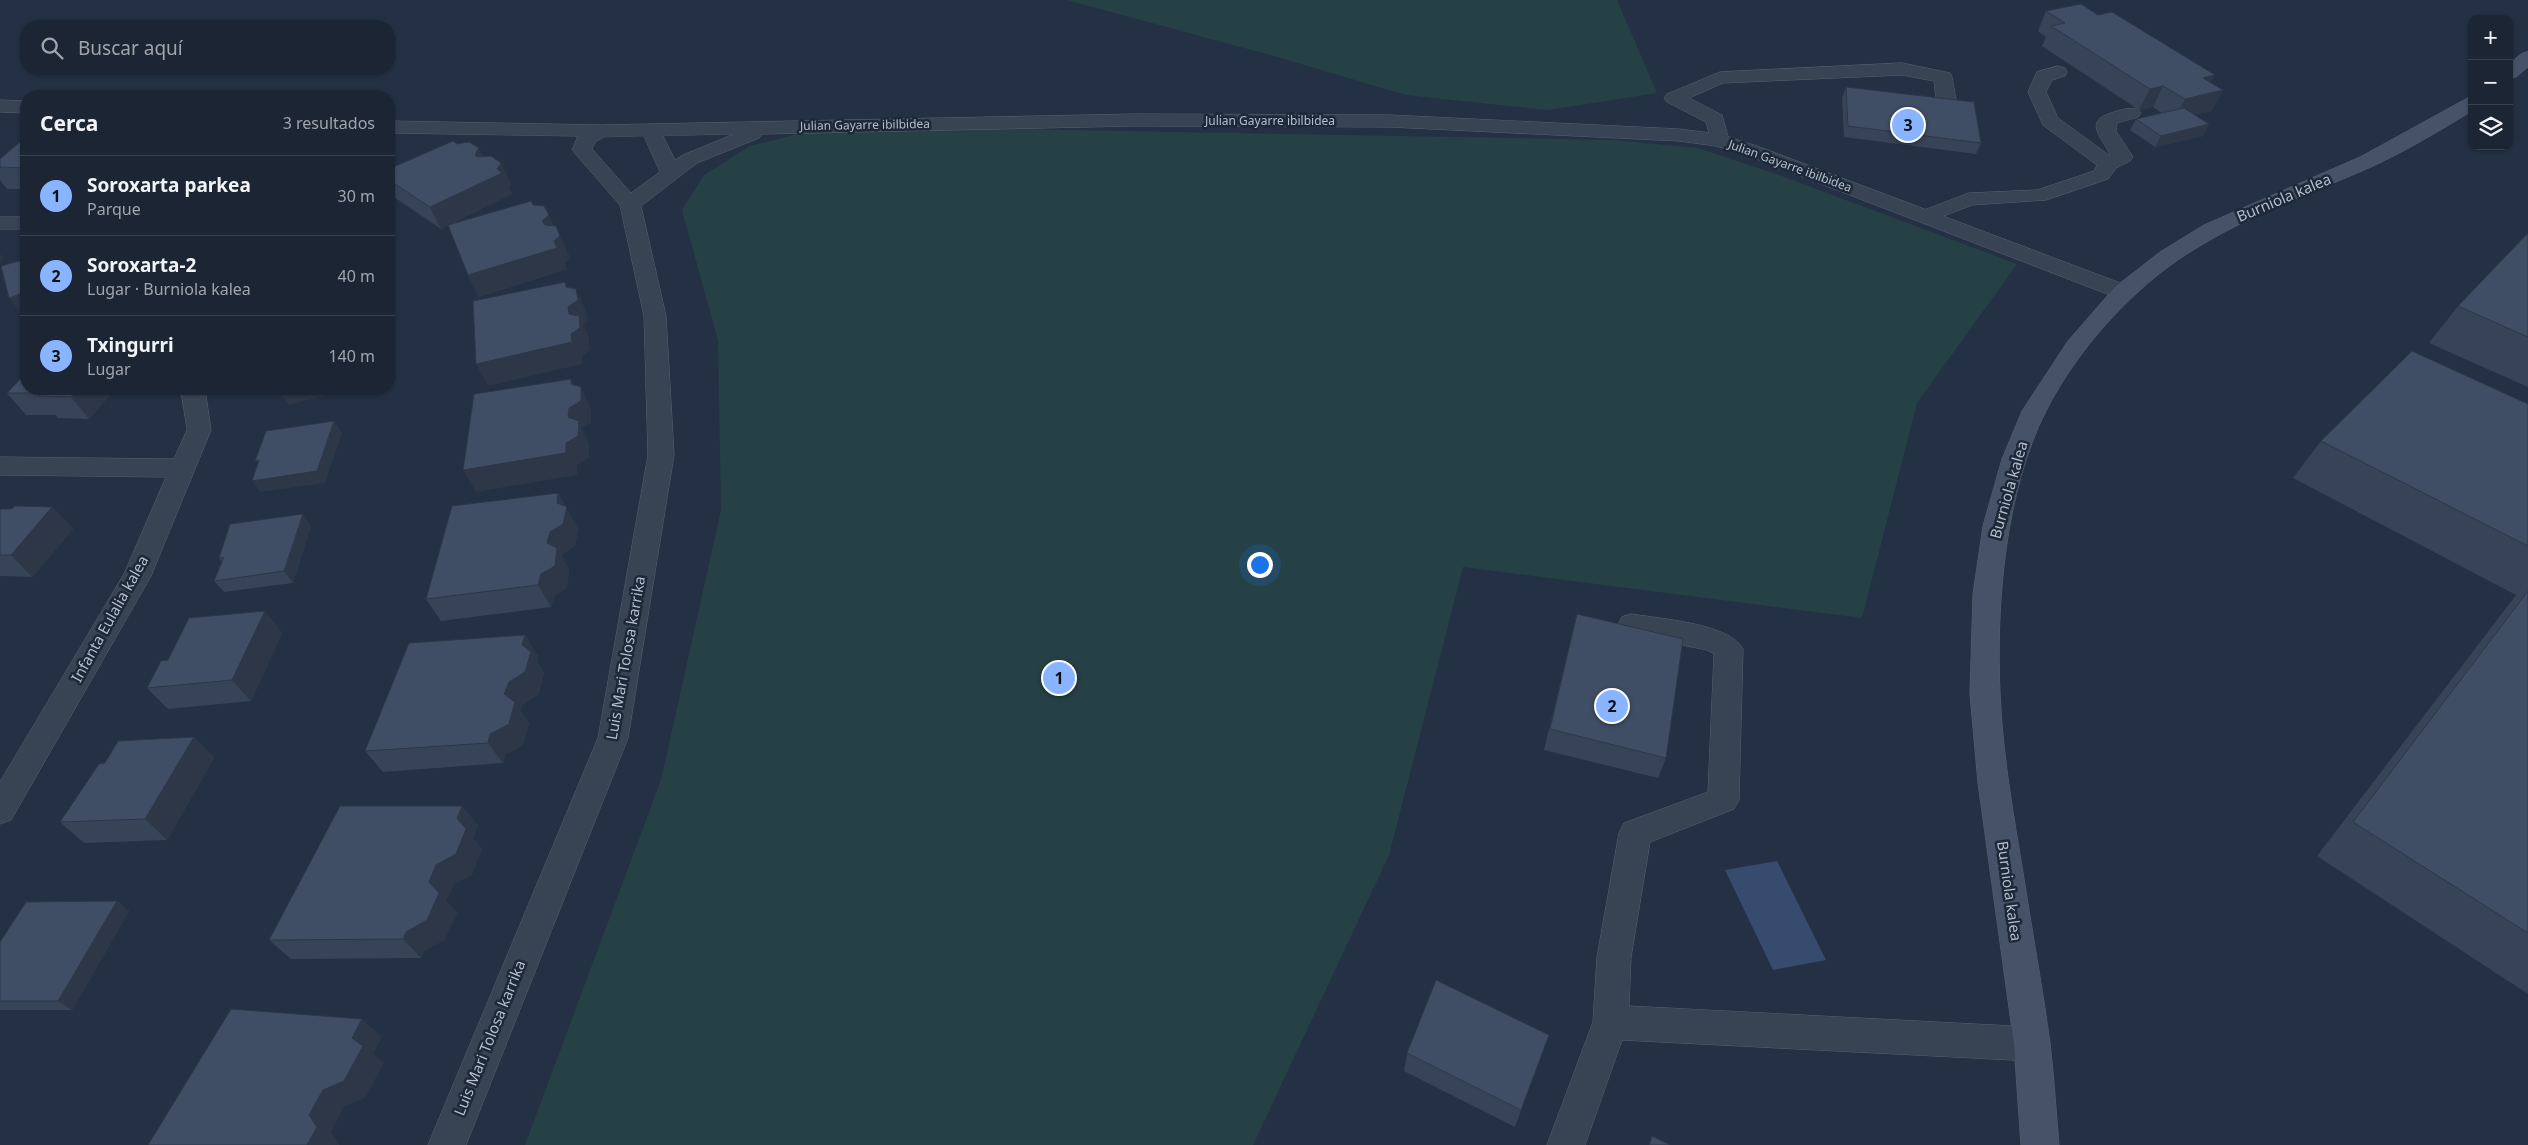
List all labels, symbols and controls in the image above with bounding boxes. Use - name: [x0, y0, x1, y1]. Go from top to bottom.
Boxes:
- map controls: [2468, 15, 2513, 150]
- button: +: [2468, 15, 2513, 60]
- search box: [20, 20, 395, 75]
- icon: search: [38, 34, 66, 62]
- text: Buscar aquí: [78, 35, 183, 61]
- button: −: [2468, 60, 2513, 105]
- button: layers: [2468, 105, 2513, 150]
- pin: 3: [1892, 106, 1924, 144]
- text: Cerca: [40, 109, 98, 137]
- text: 3 resultados: [283, 112, 375, 134]
- street label: Julian Gayarre ibilbidea: [1204, 112, 1335, 129]
- street label: Julian Gayarre ibilbidea: [799, 115, 930, 134]
- street label: Julian Gayarre ibilbidea: [1725, 135, 1854, 196]
- street label: Burniola kalea: [2233, 168, 2334, 226]
- text: Soroxarta parkea: [87, 172, 251, 198]
- text: 1: [51, 185, 61, 207]
- text: 30 m: [338, 185, 375, 207]
- text: Parque: [87, 198, 141, 220]
- text: Soroxarta-2: [87, 252, 196, 278]
- text: 2: [51, 265, 61, 287]
- text: 40 m: [338, 265, 375, 287]
- text: Lugar · Burniola kalea: [87, 278, 251, 300]
- text: Txingurri: [87, 332, 174, 358]
- text: 3: [51, 345, 61, 367]
- text: 140 m: [328, 345, 375, 367]
- text: Lugar: [87, 358, 131, 380]
- street label: Burniola kalea: [1985, 439, 2032, 541]
- street label: Infanta Eulalia kalea: [66, 552, 152, 685]
- your location: [1247, 552, 1273, 578]
- street label: Luis Mari Tolosa karrika: [601, 574, 649, 741]
- pin: 1: [1043, 659, 1075, 697]
- pin: 2: [1596, 687, 1628, 725]
- street label: Burniola kalea: [1993, 840, 2027, 942]
- street label: Luis Mari Tolosa karrika: [449, 957, 529, 1118]

